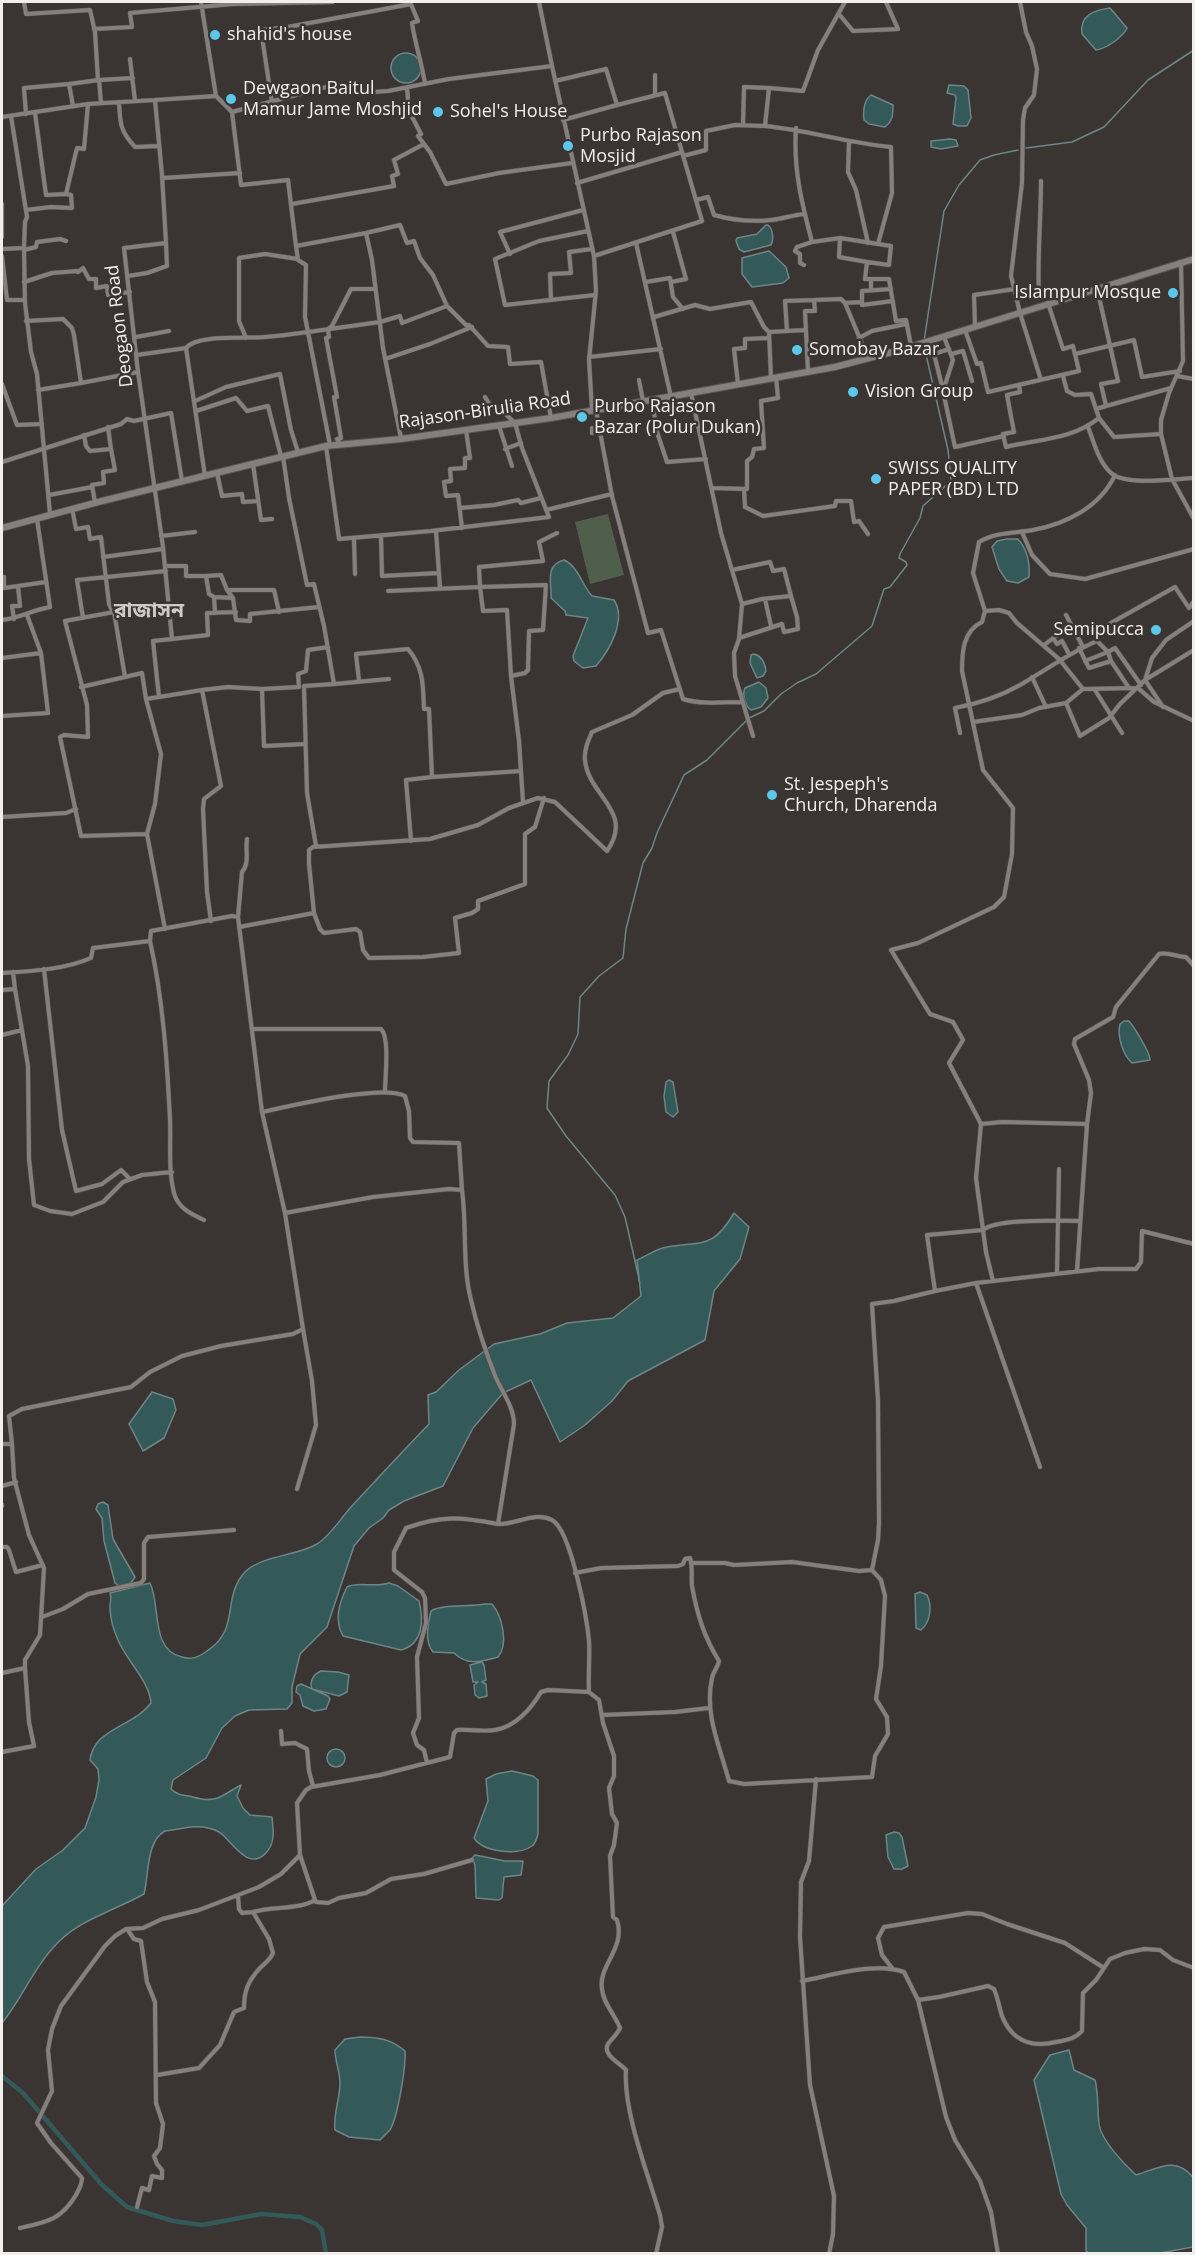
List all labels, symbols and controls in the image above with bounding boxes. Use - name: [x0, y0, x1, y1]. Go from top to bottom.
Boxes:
- place label: shahid's house: [227, 24, 352, 46]
- marker: shahid's house: [208, 28, 222, 42]
- place label: Dewgaon Baitul Mamur Jame Moshjid: [243, 78, 422, 121]
- marker: Dewgaon Baitul Mamur Jame Moshjid: [224, 92, 238, 106]
- place label: Sohel's House: [450, 101, 567, 123]
- marker: Sohel's House: [431, 105, 445, 119]
- place label: Purbo Rajason Mosjid: [580, 125, 702, 168]
- marker: Purbo Rajason Mosjid: [561, 139, 575, 153]
- street label: Deogaon Road: [102, 264, 138, 388]
- place label: Islampur Mosque: [1014, 282, 1161, 304]
- marker: Islampur Mosque: [1166, 286, 1180, 300]
- place label: Somobay Bazar: [809, 339, 939, 361]
- marker: Somobay Bazar: [790, 343, 804, 357]
- place label: Vision Group: [865, 381, 973, 403]
- marker: Vision Group: [846, 385, 860, 399]
- street label: Rajason-Birulia Road: [398, 388, 572, 434]
- place label: Purbo Rajason Bazar (Polur Dukan): [594, 396, 761, 438]
- marker: Purbo Rajason Bazar (Polur Dukan): [575, 410, 589, 424]
- place label: SWISS QUALITY PAPER (BD) LTD: [888, 458, 1019, 500]
- marker: SWISS QUALITY PAPER (BD) LTD: [869, 472, 883, 486]
- district label: রাজাসন: [114, 598, 184, 624]
- place label: Semipucca: [1054, 619, 1144, 641]
- marker: Semipucca: [1149, 623, 1163, 637]
- place label: St. Jespeph's Church, Dharenda: [784, 774, 937, 816]
- marker: St. Jespeph's Church, Dharenda: [765, 788, 779, 802]

